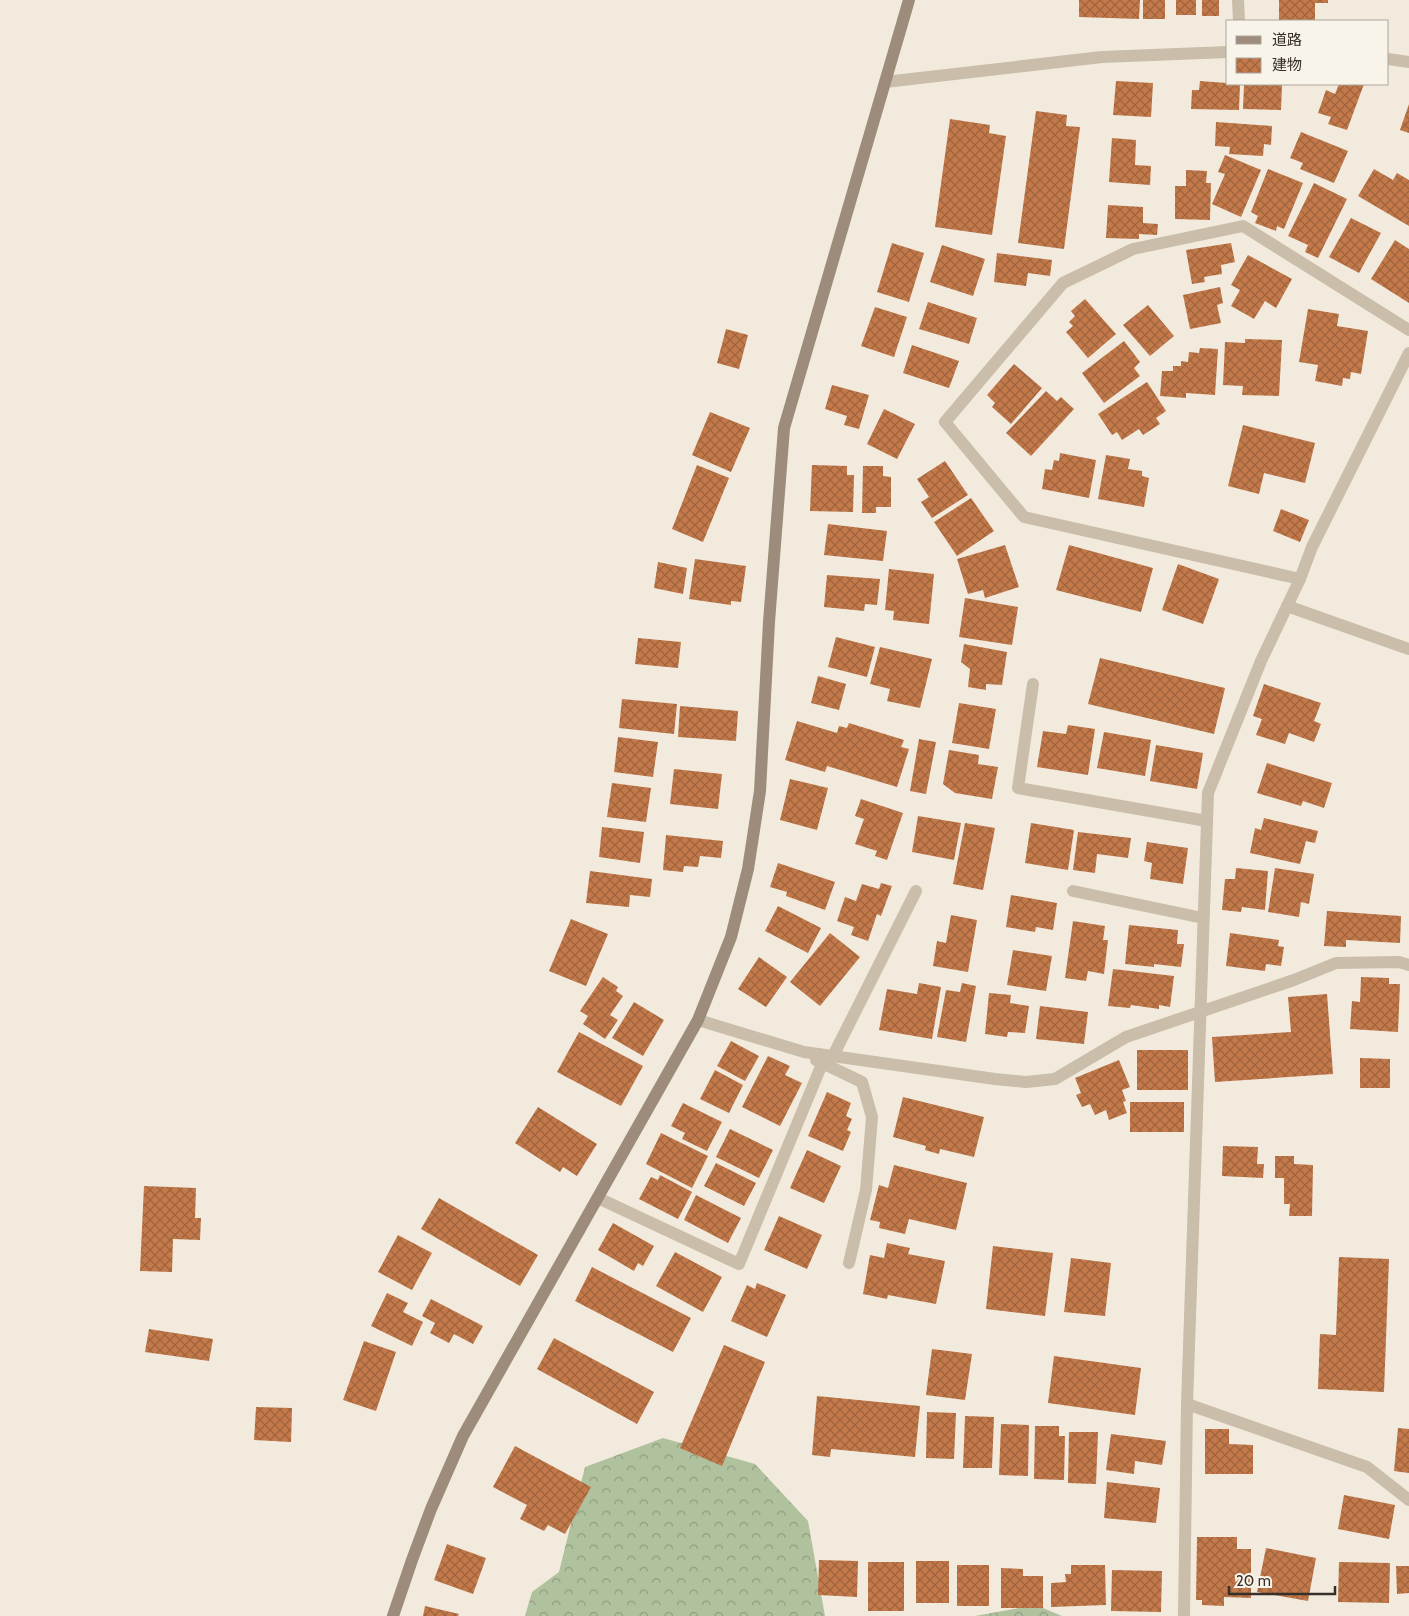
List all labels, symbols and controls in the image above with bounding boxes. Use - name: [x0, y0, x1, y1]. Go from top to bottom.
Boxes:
- legend: [1226, 20, 1389, 85]
- text: 道路: [1272, 31, 1302, 49]
- text: 建物: [1272, 56, 1302, 74]
- scale bar: [1229, 1564, 1335, 1596]
- text: 20 m: [1236, 1572, 1271, 1590]

